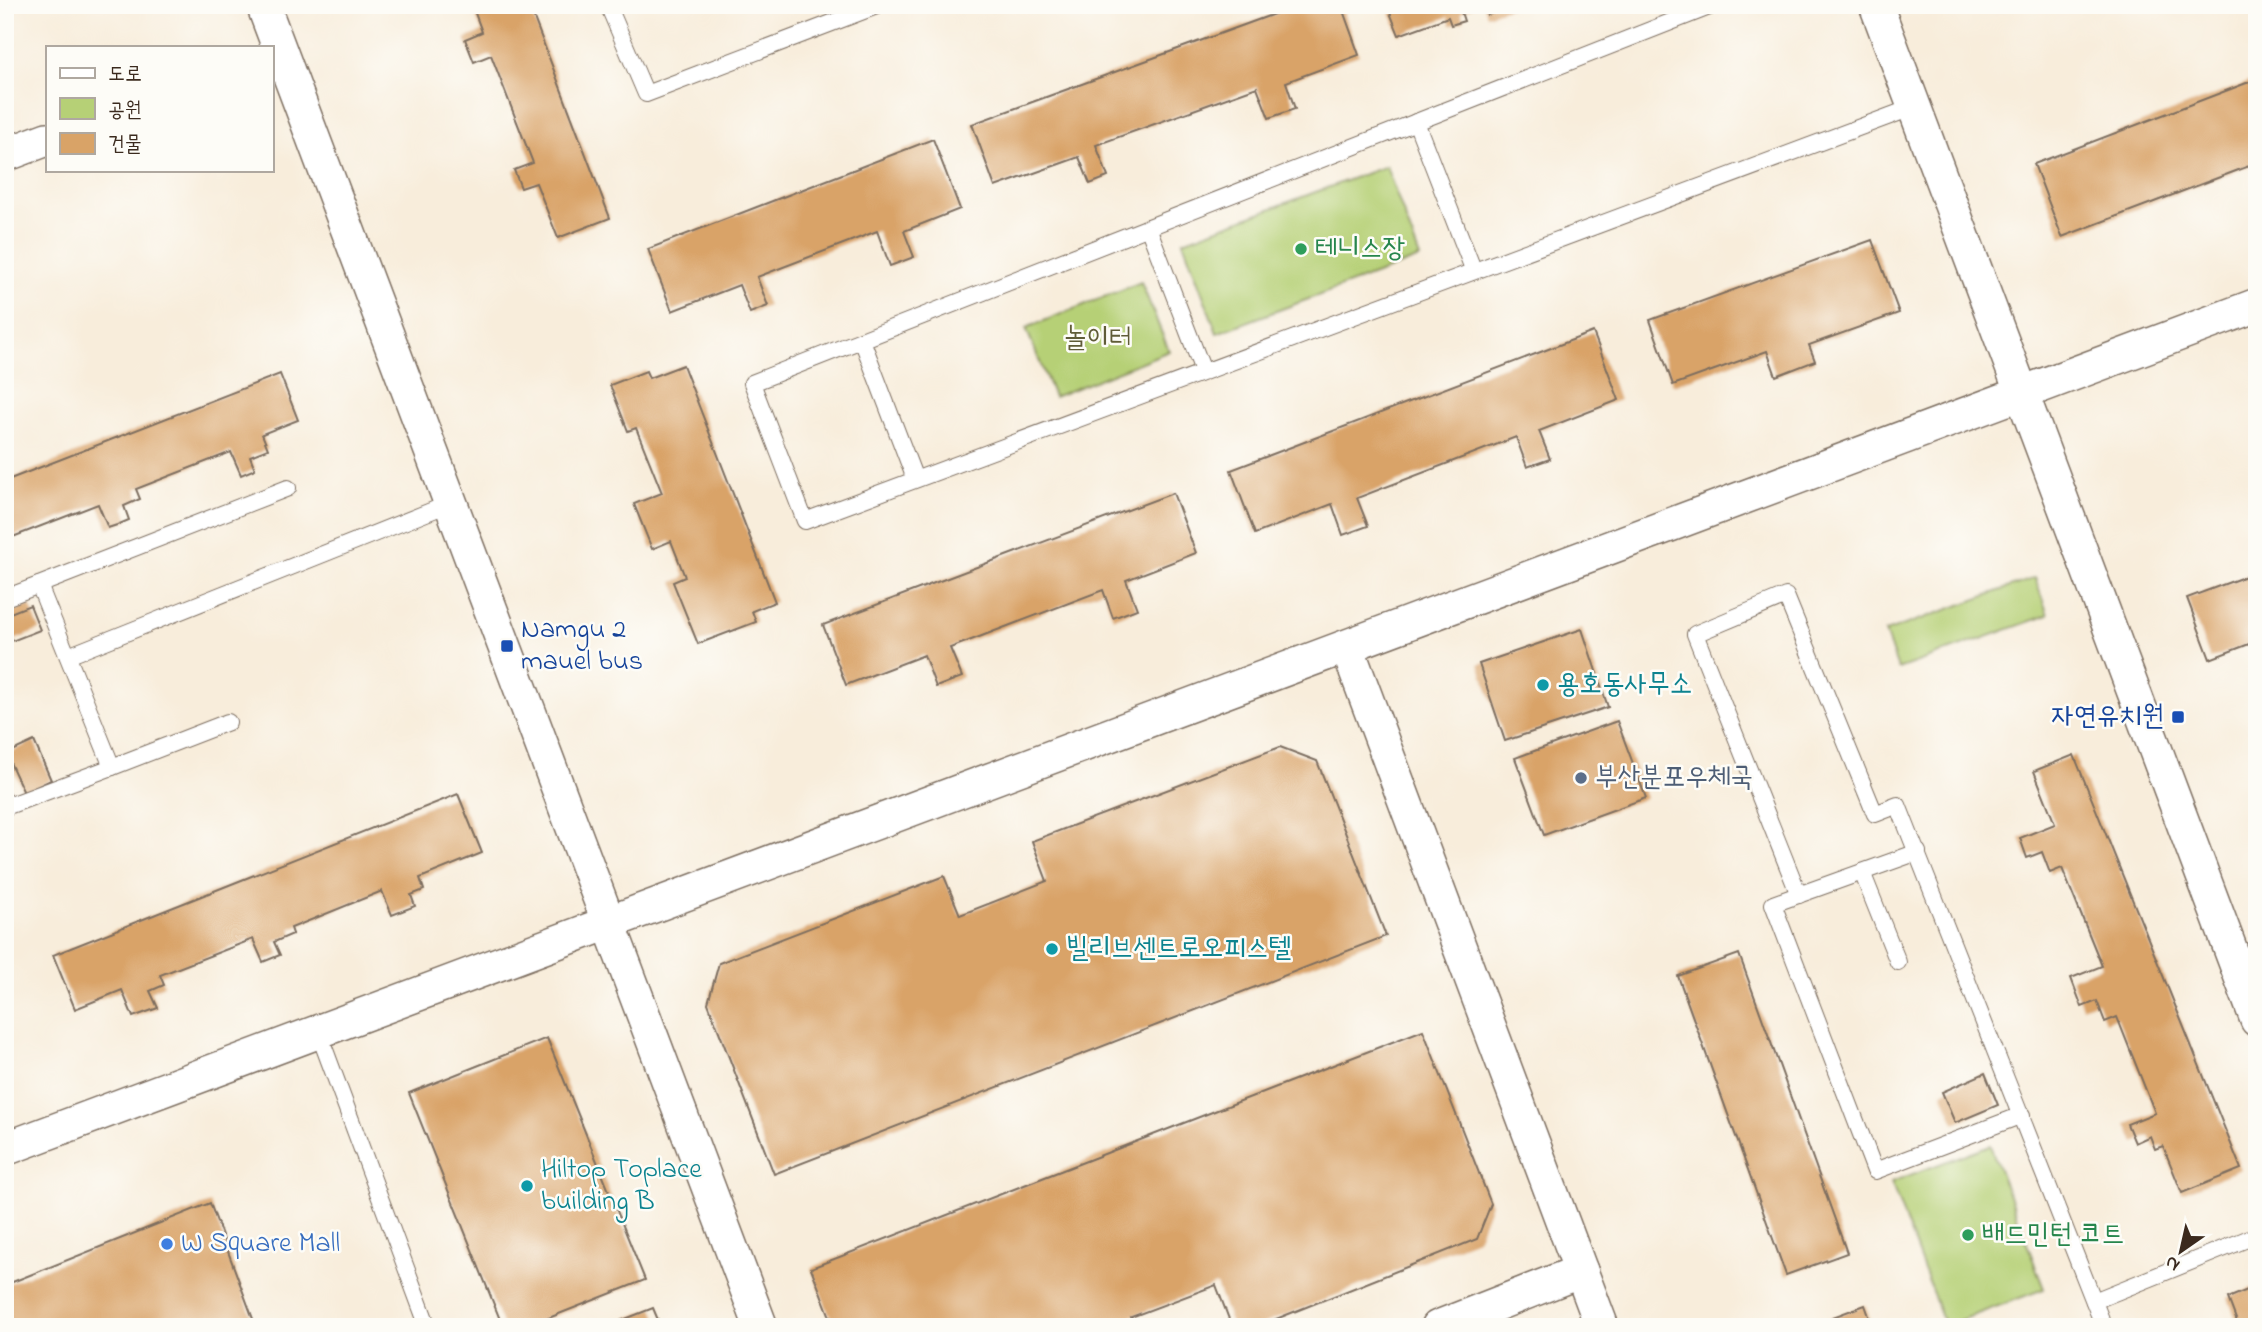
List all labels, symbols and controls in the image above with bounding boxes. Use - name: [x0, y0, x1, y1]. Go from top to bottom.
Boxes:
- legend: [46, 46, 273, 172]
- text: 도로: [108, 60, 142, 90]
- text: 공원: [108, 96, 142, 126]
- text: 건물: [108, 130, 142, 160]
- place label: 테니스장: [1315, 229, 1406, 270]
- marker: 테니스장: [1293, 241, 1309, 257]
- park label: 놀이터: [1064, 319, 1132, 360]
- place label: Namgu 2 mauel bus: [521, 610, 643, 683]
- marker: Namgu 2 mauel bus: [499, 638, 515, 654]
- place label: 용호동사무소: [1557, 665, 1692, 706]
- marker: 용호동사무소: [1535, 677, 1551, 693]
- place label: 자연유치원: [2051, 697, 2164, 738]
- marker: 자연유치원: [2170, 709, 2186, 725]
- place label: 부산분포우체국: [1595, 758, 1753, 799]
- marker: 부산분포우체국: [1573, 770, 1589, 786]
- place label: 빌리브센트로오피스텔: [1066, 929, 1291, 970]
- marker: 빌리브센트로오피스텔: [1044, 941, 1060, 957]
- place label: Hiltop Toplace building B: [541, 1150, 702, 1223]
- marker: Hiltop Toplace building B: [519, 1178, 535, 1194]
- place label: 배드민턴 코트: [1982, 1215, 2124, 1256]
- north arrow: [2146, 1216, 2216, 1286]
- place label: W Square Mall: [181, 1224, 340, 1265]
- marker: 배드민턴 코트: [1960, 1227, 1976, 1243]
- marker: W Square Mall: [159, 1236, 175, 1252]
- text: N: [2160, 1248, 2186, 1278]

